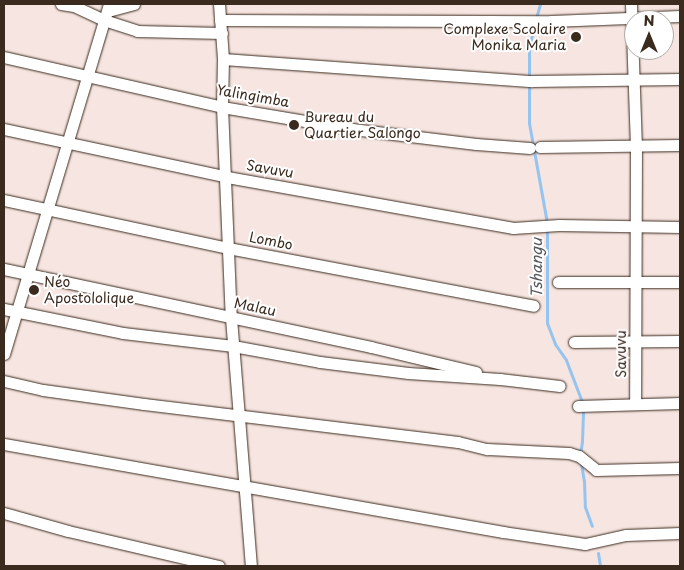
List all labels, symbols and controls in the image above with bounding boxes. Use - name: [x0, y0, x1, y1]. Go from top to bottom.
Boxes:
- north arrow: [624, 10, 674, 60]
- text: N: [643, 10, 655, 31]
- place label: Complexe Scolaire Monika Maria: [443, 21, 566, 54]
- marker: Complexe Scolaire Monika Maria: [570, 31, 582, 43]
- street label: Yalingimba: [215, 81, 291, 111]
- place label: Bureau du Quartier Salongo: [304, 109, 421, 142]
- marker: Bureau du Quartier Salongo: [288, 119, 300, 131]
- street label: Savuvu: [245, 157, 295, 181]
- street label: Lombo: [248, 229, 294, 253]
- water label: Tshangu: [527, 238, 545, 298]
- place label: Néo Apostololique: [44, 274, 134, 306]
- marker: Néo Apostololique: [28, 284, 40, 296]
- street label: Malau: [232, 294, 278, 320]
- street label: Savuvu: [613, 330, 629, 378]

